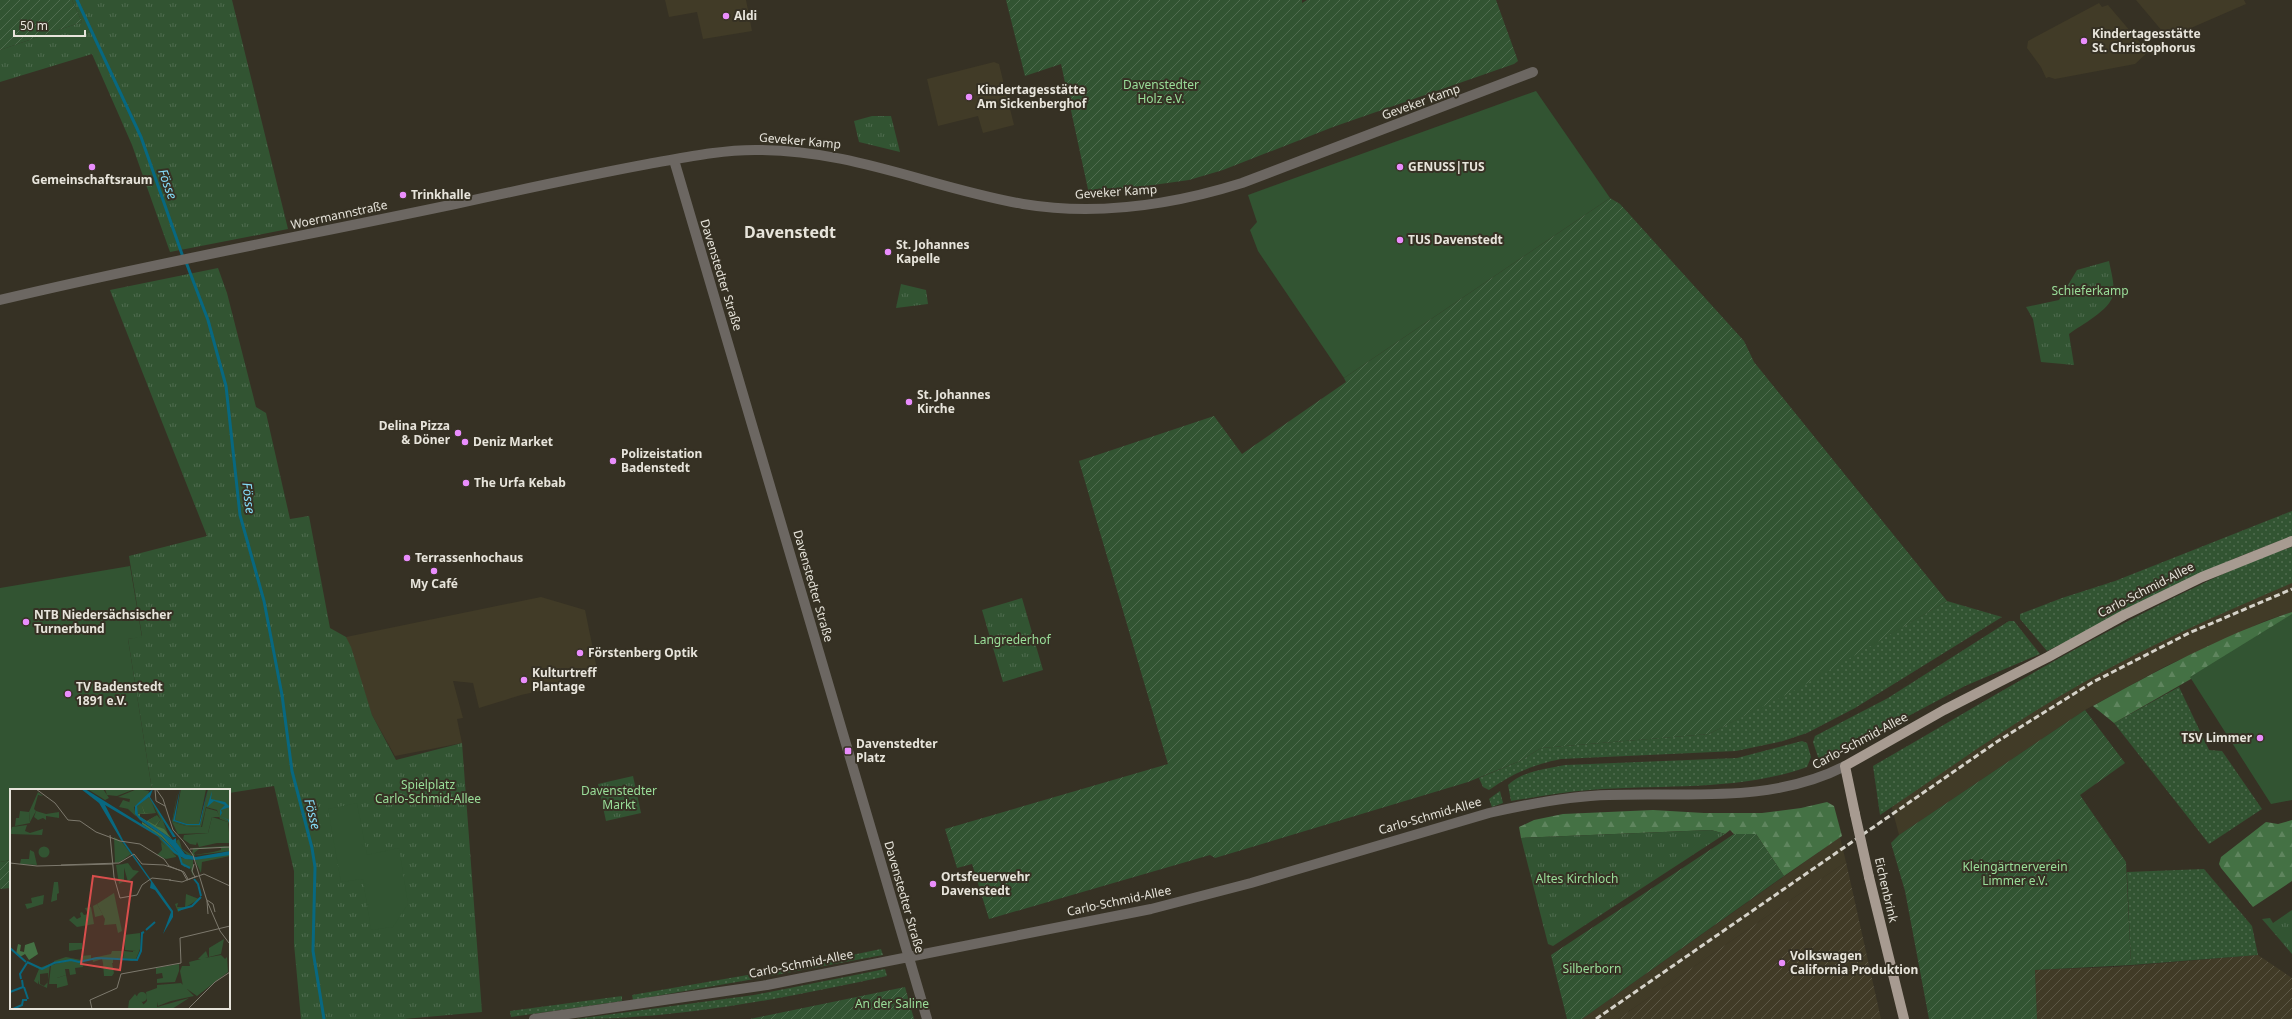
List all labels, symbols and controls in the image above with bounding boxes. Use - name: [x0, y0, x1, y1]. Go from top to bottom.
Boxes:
- place label: Aldi: [734, 7, 757, 24]
- marker: Aldi: [721, 11, 731, 21]
- scale bar: [14, 12, 85, 38]
- text: 50 m: [20, 17, 48, 34]
- place label: Kindertagesstätte St. Christophorus: [2092, 25, 2201, 56]
- marker: Kindertagesstätte St. Christophorus: [2079, 36, 2089, 46]
- park label: Davenstedter Holz e.V.: [1123, 76, 1199, 107]
- street label: Geveker Kamp: [1379, 79, 1462, 124]
- place label: Kindertagesstätte Am Sickenberghof: [977, 81, 1088, 112]
- marker: Kindertagesstätte Am Sickenberghof: [964, 92, 974, 102]
- street label: Geveker Kamp: [758, 128, 842, 153]
- place label: GENUSS|TUS: [1408, 158, 1485, 175]
- marker: Gemeinschaftsraum: [87, 162, 97, 172]
- marker: GENUSS|TUS: [1395, 162, 1405, 172]
- water label: Fösse: [154, 166, 182, 202]
- place label: Gemeinschaftsraum: [32, 171, 153, 188]
- street label: Geveker Kamp: [1074, 180, 1158, 203]
- place label: Trinkhalle: [411, 186, 471, 203]
- marker: Trinkhalle: [398, 190, 408, 200]
- street label: Woermannstraße: [289, 196, 389, 233]
- street label: Davenstedter Straße: [696, 217, 747, 333]
- district label: Davenstedt: [744, 221, 836, 243]
- place label: TUS Davenstedt: [1408, 231, 1503, 248]
- marker: TUS Davenstedt: [1395, 235, 1405, 245]
- place label: St. Johannes Kapelle: [896, 236, 970, 267]
- marker: St. Johannes Kapelle: [883, 247, 893, 257]
- park label: Schieferkamp: [2051, 282, 2129, 299]
- place label: St. Johannes Kirche: [917, 386, 991, 417]
- marker: St. Johannes Kirche: [904, 397, 914, 407]
- place label: Delina Pizza & Döner: [379, 417, 451, 448]
- marker: Delina Pizza & Döner: [453, 428, 463, 438]
- place label: Deniz Market: [473, 433, 553, 450]
- marker: Deniz Market: [460, 437, 470, 447]
- place label: Polizeistation Badenstedt: [621, 445, 702, 476]
- marker: Polizeistation Badenstedt: [608, 456, 618, 466]
- place label: The Urfa Kebab: [474, 474, 566, 491]
- marker: The Urfa Kebab: [461, 478, 471, 488]
- water label: Fösse: [238, 481, 260, 515]
- street label: Davenstedter Straße: [789, 528, 838, 644]
- place label: Terrassenhochaus: [415, 549, 523, 566]
- marker: Terrassenhochaus: [402, 553, 412, 563]
- street label: Carlo-Schmid-Allee: [2095, 558, 2197, 621]
- marker: My Café: [429, 566, 439, 576]
- place label: My Café: [410, 575, 458, 592]
- place label: NTB Niedersächsischer Turnerbund: [34, 606, 172, 637]
- marker: NTB Niedersächsischer Turnerbund: [21, 617, 31, 627]
- park label: Langrederhof: [973, 631, 1051, 648]
- place label: Förstenberg Optik: [588, 644, 698, 661]
- marker: Förstenberg Optik: [575, 648, 585, 658]
- place label: Kulturtreff Plantage: [532, 664, 597, 695]
- marker: Kulturtreff Plantage: [519, 675, 529, 685]
- place label: TV Badenstedt 1891 e.V.: [76, 678, 163, 709]
- marker: TV Badenstedt 1891 e.V.: [63, 689, 73, 699]
- street label: Carlo-Schmid-Allee: [1809, 708, 1911, 773]
- place label: TSV Limmer: [2181, 729, 2253, 746]
- marker: TSV Limmer: [2255, 733, 2265, 743]
- place label: Davenstedter Platz: [856, 735, 938, 766]
- marker: Davenstedter Platz: [843, 746, 853, 756]
- park label: Spielplatz Carlo-Schmid-Allee: [375, 776, 481, 807]
- park label: Davenstedter Markt: [581, 782, 657, 813]
- inset map: [10, 789, 230, 1009]
- street label: Carlo-Schmid-Allee: [1376, 793, 1483, 838]
- water label: Fösse: [300, 797, 326, 832]
- street label: Davenstedter Straße: [880, 839, 929, 955]
- street label: Eichenbrink: [1871, 856, 1902, 925]
- park label: Kleingärtnerverein Limmer e.V.: [1962, 858, 2068, 889]
- place label: Ortsfeuerwehr Davenstedt: [941, 868, 1030, 899]
- park label: Altes Kirchloch: [1536, 870, 1618, 887]
- marker: Ortsfeuerwehr Davenstedt: [928, 879, 938, 889]
- street label: Carlo-Schmid-Allee: [1065, 881, 1173, 920]
- street label: Carlo-Schmid-Allee: [747, 945, 855, 982]
- place label: Volkswagen California Produktion: [1790, 947, 1918, 978]
- marker: Volkswagen California Produktion: [1777, 958, 1787, 968]
- park label: Silberborn: [1563, 960, 1621, 977]
- park label: An der Saline: [855, 995, 929, 1012]

